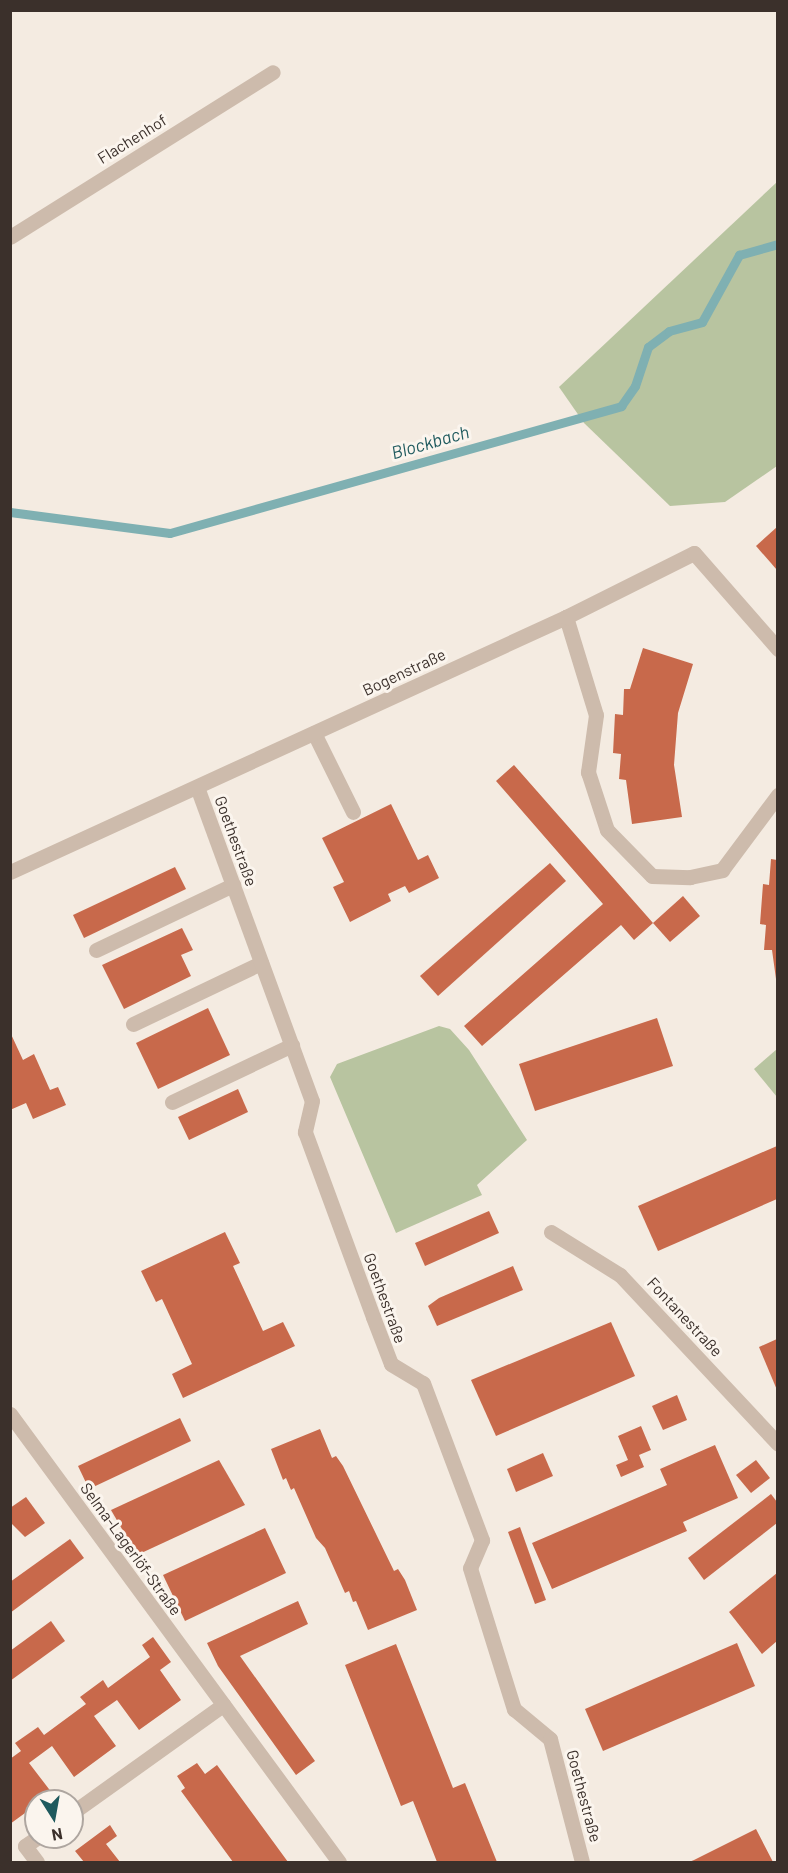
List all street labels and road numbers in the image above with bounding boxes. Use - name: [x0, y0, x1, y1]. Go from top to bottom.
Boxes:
- street label: Flachenhof: [94, 110, 170, 168]
- street label: Bogenstraße: [359, 644, 449, 700]
- street label: Goethestraße: [211, 793, 261, 889]
- street label: Goethestraße: [360, 1250, 410, 1346]
- street label: Fontanestraße: [643, 1273, 727, 1361]
- street label: Selma-Lagerlöf-Straße: [76, 1479, 186, 1619]
- street label: Goethestraße: [562, 1748, 606, 1844]

